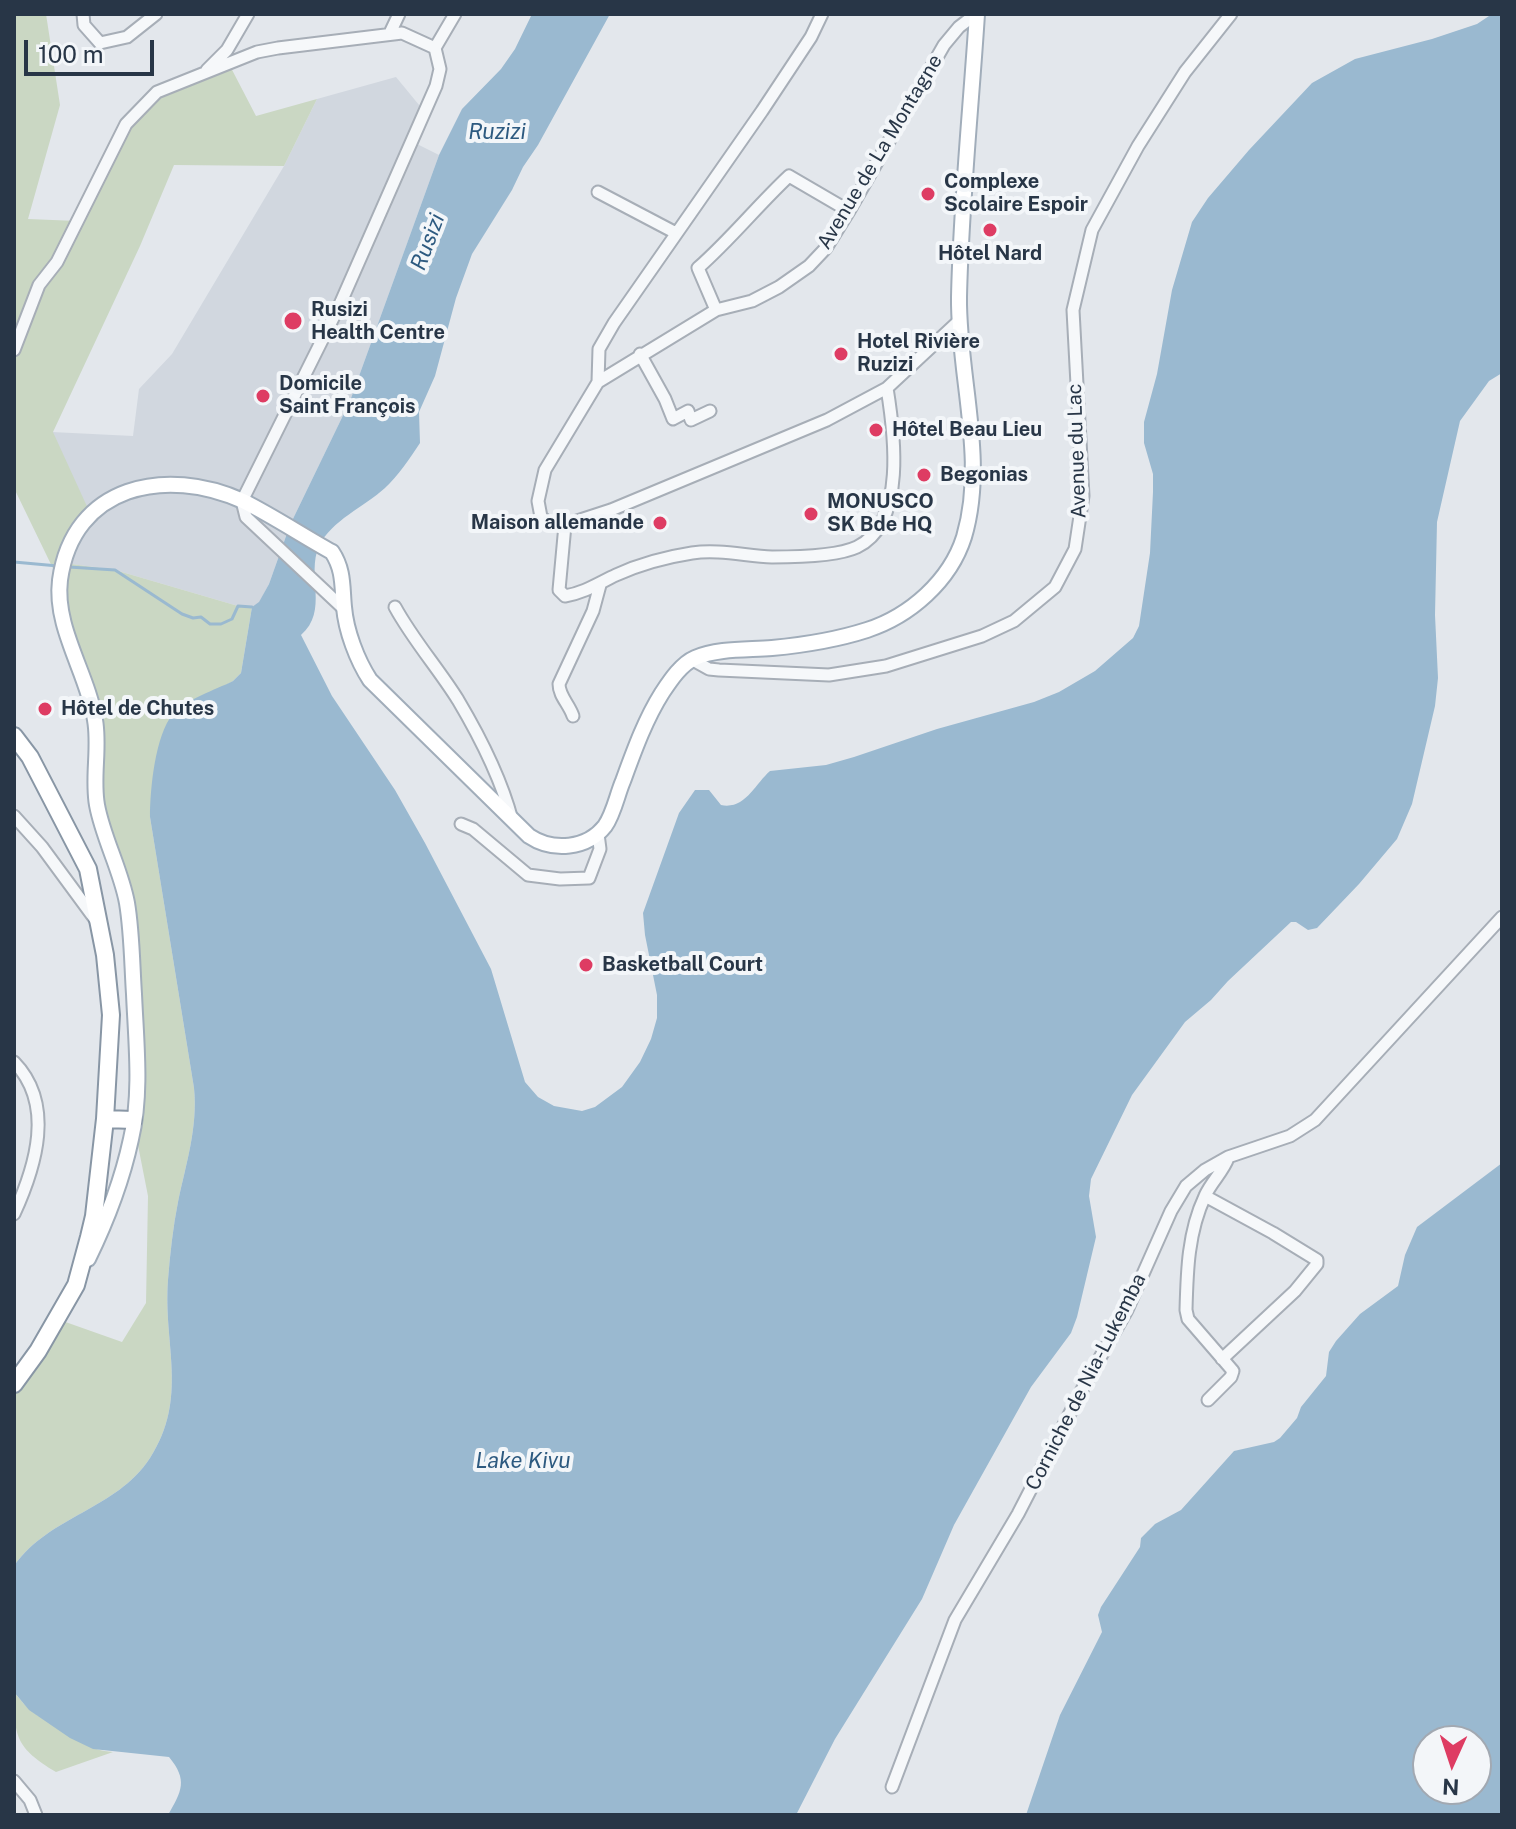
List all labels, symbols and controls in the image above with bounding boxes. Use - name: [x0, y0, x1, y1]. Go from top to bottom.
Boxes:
- scale bar: [28, 24, 158, 74]
- text: 100 m: [38, 40, 104, 68]
- street label: Avenue de La Montagne: [812, 50, 948, 254]
- water label: Ruzizi: [468, 119, 526, 145]
- place label: Complexe Scolaire Espoir: [944, 170, 1088, 217]
- marker: Complexe Scolaire Espoir: [919, 185, 937, 203]
- water label: Rusizi: [405, 210, 451, 274]
- marker: Hôtel Nard: [981, 221, 999, 239]
- place label: Hôtel Nard: [938, 242, 1042, 266]
- place label: Rusizi Health Centre: [311, 298, 445, 345]
- marker: Rusizi Health Centre: [282, 310, 304, 332]
- place label: Hotel Rivière Ruzizi: [857, 330, 980, 377]
- marker: Hotel Rivière Ruzizi: [832, 345, 850, 363]
- place label: Domicile Saint François: [279, 372, 416, 419]
- street label: Avenue du Lac: [1063, 383, 1091, 519]
- marker: Domicile Saint François: [254, 387, 272, 405]
- place label: Hôtel Beau Lieu: [892, 418, 1042, 442]
- marker: Hôtel Beau Lieu: [867, 421, 885, 439]
- place label: Begonias: [940, 463, 1028, 487]
- marker: Begonias: [915, 466, 933, 484]
- place label: MONUSCO SK Bde HQ: [827, 490, 934, 537]
- marker: MONUSCO SK Bde HQ: [802, 505, 820, 523]
- place label: Maison allemande: [471, 511, 644, 535]
- marker: Maison allemande: [651, 514, 669, 532]
- place label: Hôtel de Chutes: [61, 697, 214, 721]
- marker: Hôtel de Chutes: [36, 700, 54, 718]
- place label: Basketball Court: [602, 953, 763, 977]
- marker: Basketball Court: [577, 956, 595, 974]
- street label: Corniche de Nia-Lukemba: [1021, 1270, 1151, 1494]
- water label: Lake Kivu: [475, 1448, 571, 1474]
- north arrow: [1412, 1725, 1492, 1805]
- text: N: [1442, 1774, 1460, 1800]

